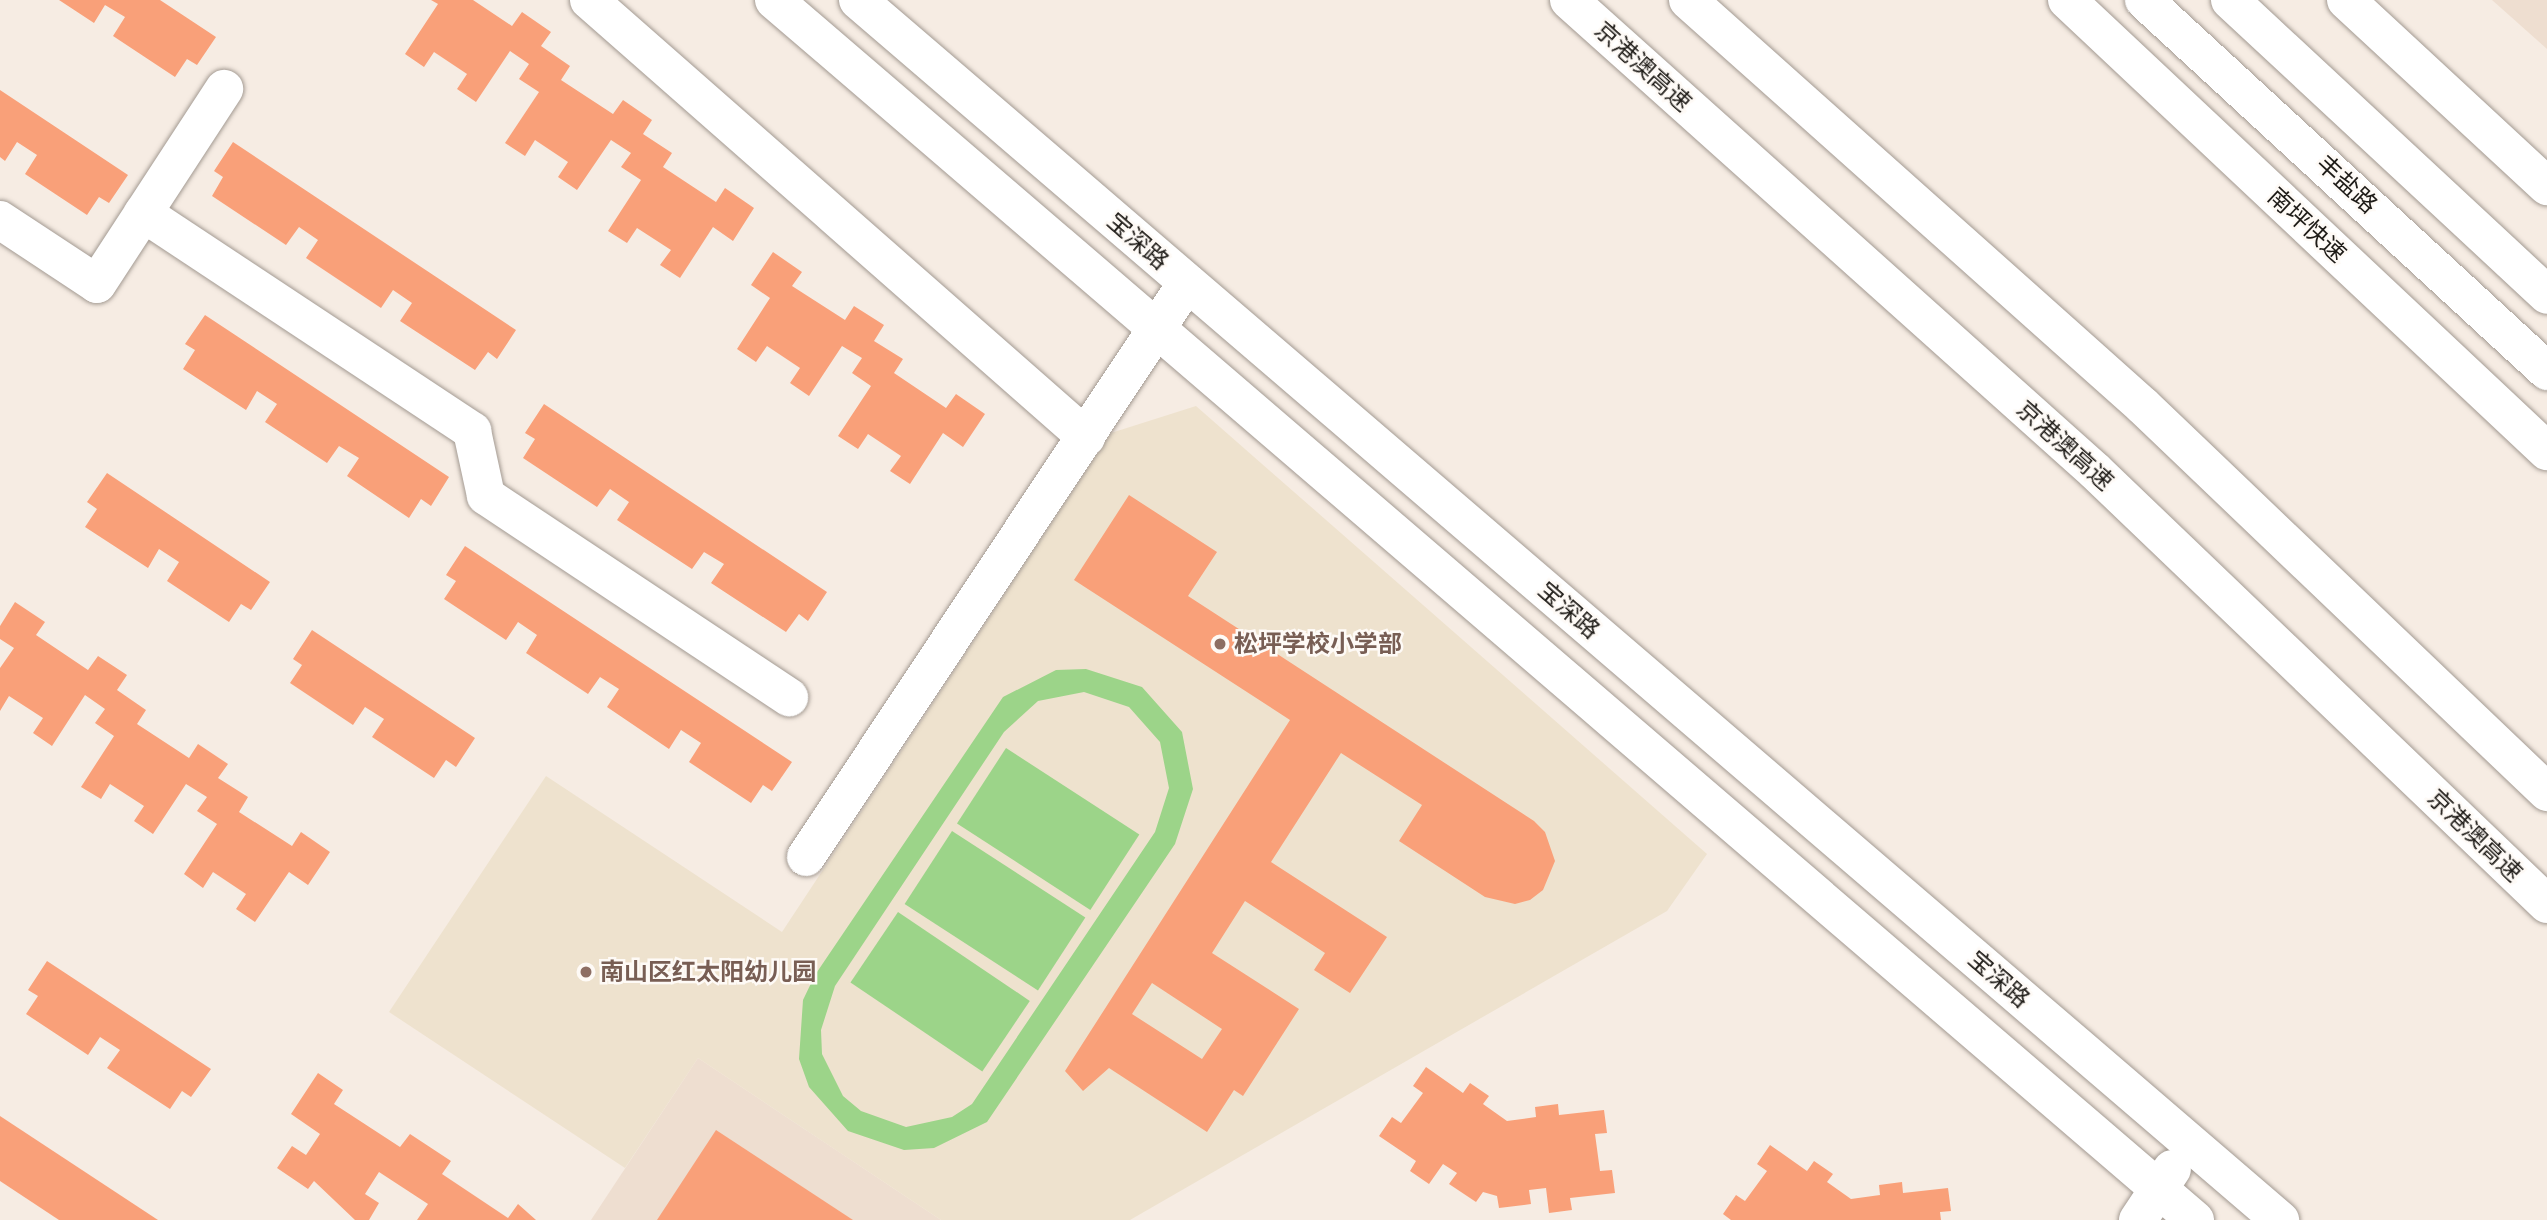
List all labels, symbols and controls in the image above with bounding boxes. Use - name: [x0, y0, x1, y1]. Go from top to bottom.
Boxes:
- street label: 京港澳高速: [1589, 15, 1697, 117]
- street label: 丰盐路: [2311, 149, 2383, 219]
- street label: 南坪快速: [2262, 182, 2352, 268]
- street label: 宝深路: [1101, 207, 1175, 275]
- street label: 京港澳高速: [2011, 394, 2119, 496]
- street label: 宝深路: [1532, 576, 1606, 644]
- place label: 松坪学校小学部: [1234, 630, 1402, 658]
- marker: 松坪学校小学部: [1212, 636, 1228, 652]
- street label: 京港澳高速: [2422, 783, 2528, 887]
- street label: 宝深路: [1962, 945, 2036, 1013]
- place label: 南山区红太阳幼儿园: [600, 958, 816, 986]
- marker: 南山区红太阳幼儿园: [578, 964, 594, 980]

